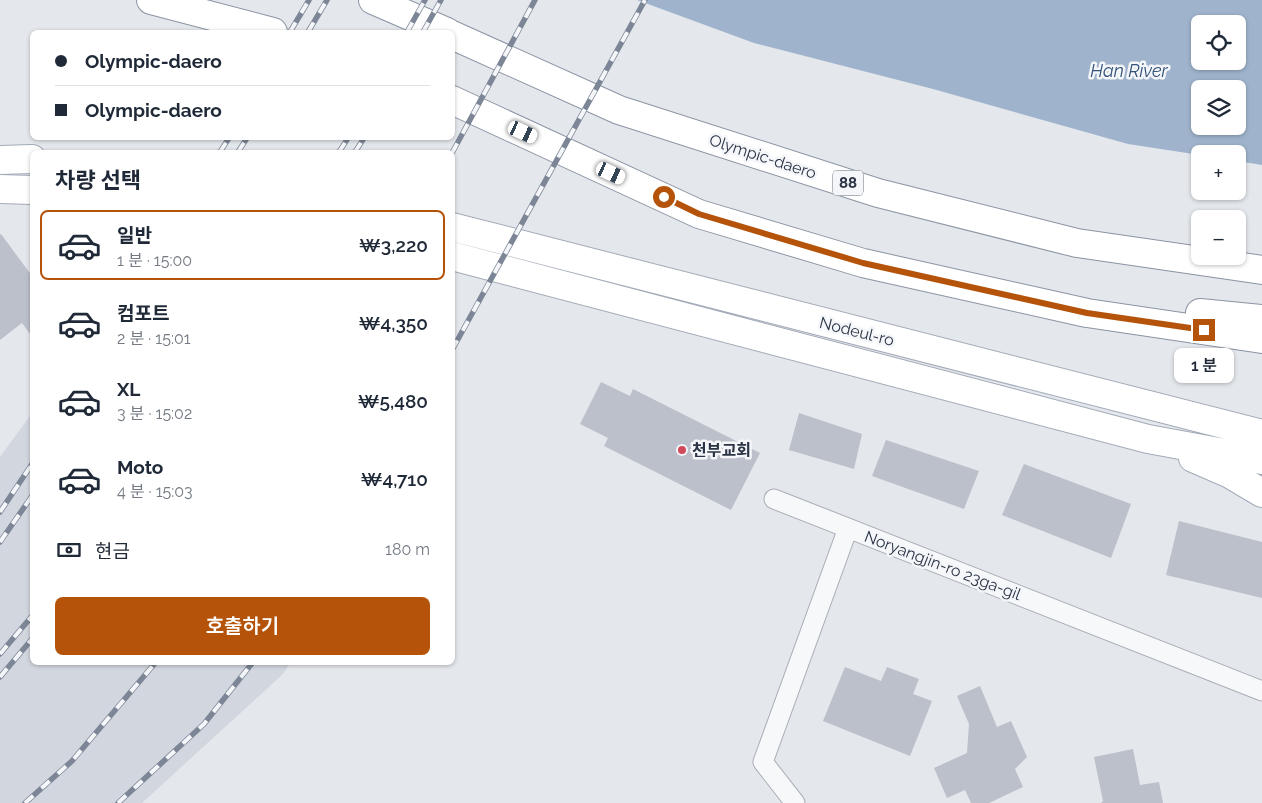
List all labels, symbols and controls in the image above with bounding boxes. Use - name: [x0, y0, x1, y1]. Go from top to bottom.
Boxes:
- map controls: [1191, 15, 1246, 265]
- button: locate: [1191, 15, 1246, 70]
- text: Olympic-daero: [85, 50, 222, 72]
- water label: Han River: [1090, 60, 1169, 81]
- button: layers: [1191, 80, 1246, 135]
- text: Olympic-daero: [85, 99, 222, 121]
- car: [506, 119, 539, 145]
- street label: Olympic-daero: [707, 130, 819, 183]
- button: +: [1191, 145, 1246, 200]
- car: [594, 160, 627, 186]
- text: 차량 선택: [55, 167, 141, 193]
- road number: 88: [833, 170, 863, 196]
- route start: [653, 186, 675, 208]
- button: −: [1191, 210, 1246, 265]
- icon: car: [57, 223, 102, 268]
- text: 일반: [117, 224, 152, 246]
- text: ₩3,220: [359, 234, 428, 256]
- text: 1 분 · 15:00: [117, 251, 192, 270]
- icon: car: [57, 301, 102, 346]
- text: 컴포트: [117, 302, 169, 324]
- text: ₩4,350: [359, 312, 428, 334]
- street label: Nodeul-ro: [818, 313, 896, 350]
- route end: [1193, 319, 1215, 341]
- text: 2 분 · 15:01: [117, 329, 191, 348]
- callout: 1 분: [1174, 348, 1234, 382]
- text: 1 분: [1191, 356, 1217, 375]
- text: XL: [117, 378, 140, 400]
- icon: car: [57, 379, 102, 424]
- text: ₩5,480: [358, 390, 428, 412]
- text: 3 분 · 15:02: [117, 404, 192, 423]
- place label: 천부교회: [692, 441, 751, 460]
- marker: 천부교회: [676, 444, 688, 456]
- text: Moto: [117, 456, 163, 478]
- icon: car: [57, 457, 102, 502]
- text: ₩4,710: [361, 468, 428, 490]
- text: 4 분 · 15:03: [117, 482, 193, 501]
- street label: Noryangjin-ro 23ga-gil: [862, 527, 1024, 604]
- icon: cash: [55, 536, 83, 564]
- text: 현금: [95, 540, 130, 562]
- text: 180 m: [385, 540, 430, 559]
- button: 호출하기: [55, 597, 430, 655]

